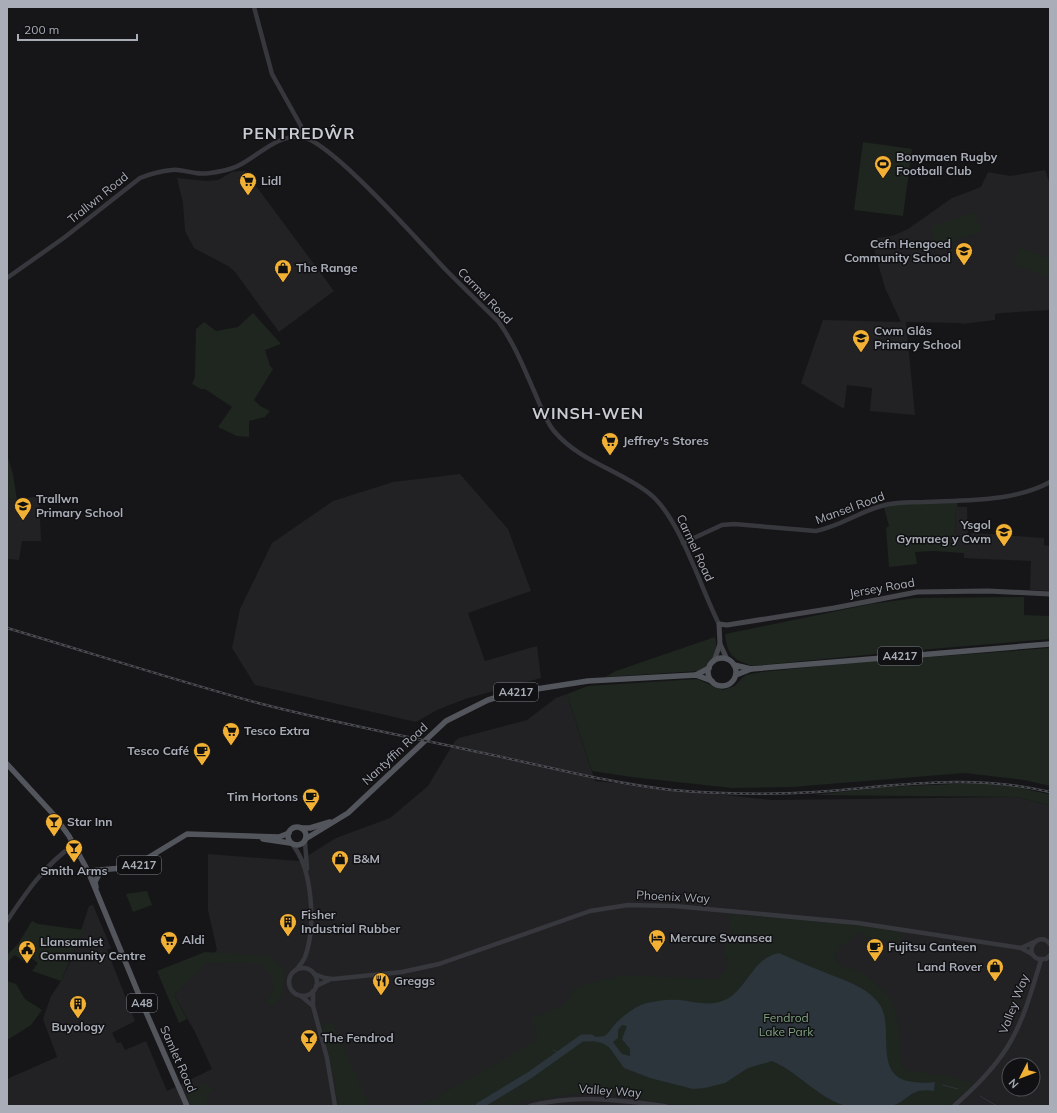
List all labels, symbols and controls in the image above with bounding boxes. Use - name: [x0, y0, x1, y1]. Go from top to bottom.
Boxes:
- scale bar: [18, 16, 137, 42]
- text: 200 m: [24, 22, 59, 37]
- district label: PENTREDŴR: [243, 123, 355, 143]
- place label: Bonymaen Rugby Football Club: [896, 149, 998, 178]
- sports icon: Bonymaen Rugby Football Club: [873, 154, 893, 179]
- street label: Trallwn Road: [64, 169, 131, 227]
- supermarket icon: Lidl: [238, 171, 258, 196]
- place label: Lidl: [261, 173, 281, 188]
- place label: Cefn Hengoed Community School: [844, 236, 951, 265]
- school or university icon: Cefn Hengoed Community School: [954, 241, 974, 266]
- shop icon: The Range: [273, 258, 293, 283]
- place label: The Range: [296, 260, 358, 275]
- street label: Carmel Road: [455, 265, 516, 327]
- place label: Cwm Glâs Primary School: [874, 323, 961, 352]
- school or university icon: Cwm Glâs Primary School: [851, 328, 871, 353]
- district label: WINSH-WEN: [532, 403, 644, 423]
- supermarket icon: Jeffrey's Stores: [600, 431, 620, 456]
- place label: Jeffrey's Stores: [623, 433, 709, 448]
- street label: Mansel Road: [813, 488, 886, 527]
- place label: Trallwn Primary School: [36, 491, 123, 520]
- school or university icon: Trallwn Primary School: [13, 496, 33, 521]
- street label: Carmel Road: [673, 512, 717, 584]
- place label: Ysgol Gymraeg y Cwm: [896, 517, 991, 546]
- school or university icon: Ysgol Gymraeg y Cwm: [994, 522, 1014, 547]
- street label: Jersey Road: [848, 574, 916, 601]
- road number: A4217: [878, 647, 922, 665]
- road number: A4217: [494, 683, 538, 701]
- street label: Nantyffin Road: [359, 719, 431, 788]
- supermarket icon: Tesco Extra: [221, 721, 241, 746]
- place label: Tesco Extra: [244, 723, 310, 738]
- cafe icon: Tesco Café: [192, 741, 212, 766]
- place label: Tesco Café: [127, 743, 189, 758]
- cafe icon: Tim Hortons: [301, 787, 321, 812]
- place label: Tim Hortons: [227, 789, 298, 804]
- bar icon: Star Inn: [44, 812, 64, 837]
- place label: Star Inn: [67, 814, 113, 829]
- bar icon: Smith Arms: [64, 838, 84, 863]
- shop icon: B&M: [330, 849, 350, 874]
- place label: B&M: [353, 851, 380, 866]
- road number: A4217: [117, 856, 161, 874]
- place label: Smith Arms: [40, 863, 108, 878]
- street label: Phoenix Way: [636, 887, 711, 906]
- place label: Fisher Industrial Rubber: [301, 907, 400, 936]
- building icon: Fisher Industrial Rubber: [278, 912, 298, 937]
- hotel icon: Mercure Swansea: [647, 928, 667, 953]
- supermarket icon: Aldi: [159, 930, 179, 955]
- place label: Mercure Swansea: [670, 930, 772, 945]
- place label: Aldi: [182, 932, 205, 947]
- place label: Llansamlet Community Centre: [40, 934, 146, 963]
- cafe icon: Fujitsu Canteen: [865, 937, 885, 962]
- public building icon: Llansamlet Community Centre: [17, 939, 37, 964]
- place label: Fujitsu Canteen: [888, 939, 977, 954]
- shop icon: Land Rover: [985, 957, 1005, 982]
- place label: Land Rover: [917, 959, 982, 974]
- restaurant icon: Greggs: [371, 971, 391, 996]
- street label: Valley Way: [995, 971, 1032, 1036]
- place label: Greggs: [394, 973, 435, 988]
- building icon: Buyology: [68, 994, 88, 1019]
- road number: A48: [127, 994, 157, 1012]
- park label: Fendrod Lake Park: [759, 1010, 814, 1039]
- place label: Buyology: [51, 1019, 105, 1034]
- street label: Samlet Road: [157, 1023, 200, 1094]
- bar icon: The Fendrod: [299, 1028, 319, 1053]
- place label: The Fendrod: [322, 1030, 394, 1045]
- north arrow: [1001, 1057, 1041, 1097]
- text: N: [1006, 1076, 1022, 1091]
- street label: Valley Way: [578, 1081, 642, 1100]

